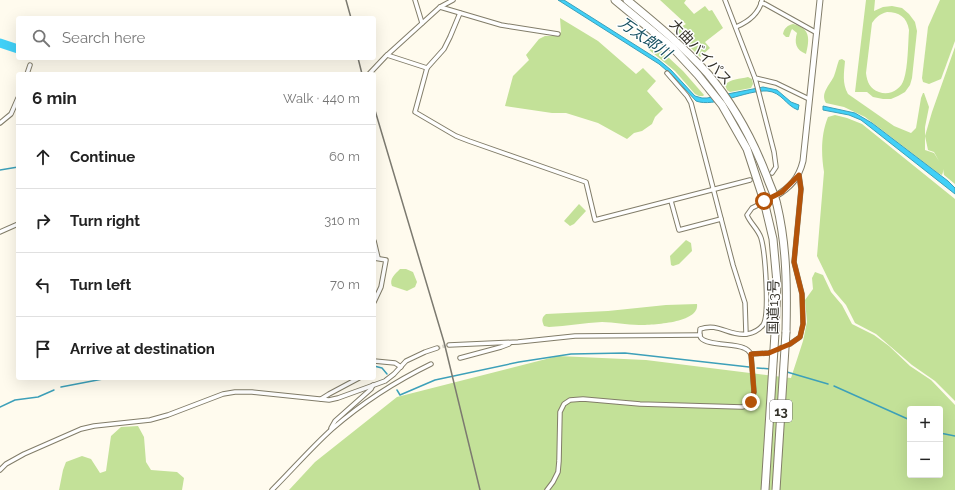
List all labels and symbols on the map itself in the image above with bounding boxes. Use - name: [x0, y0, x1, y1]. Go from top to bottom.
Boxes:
- water label: 万太郎川: [615, 13, 676, 64]
- street label: 大曲バイパス: [667, 16, 735, 88]
- route start: [755, 192, 773, 210]
- street label: 国道13号: [765, 279, 781, 335]
- route end: [742, 393, 760, 411]
- road number: 13: [770, 400, 792, 422]

